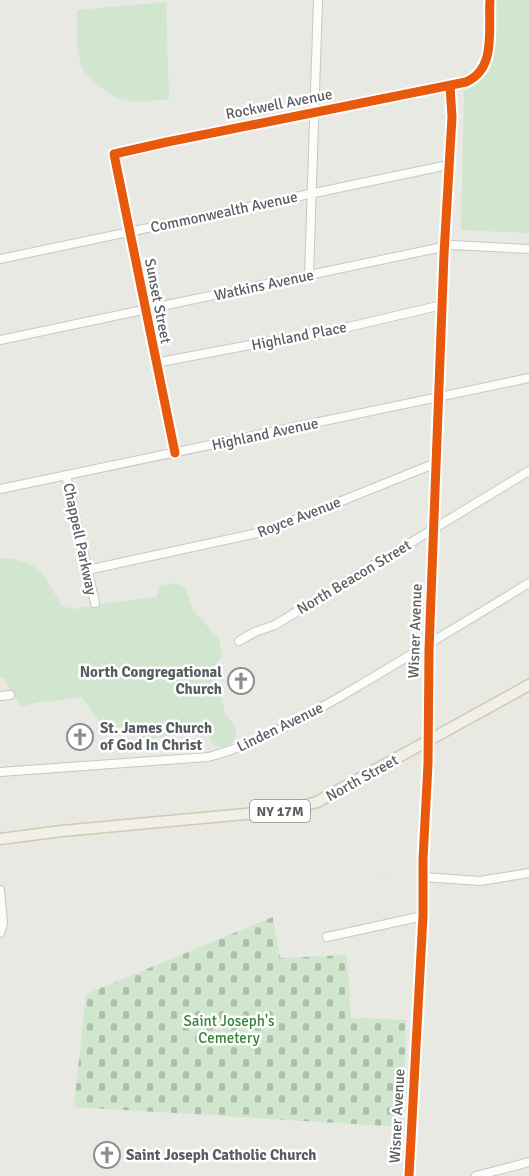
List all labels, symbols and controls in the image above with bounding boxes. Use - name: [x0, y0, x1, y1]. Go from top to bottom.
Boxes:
- street label: Rockwell Avenue: [224, 85, 334, 123]
- street label: Commonwealth Avenue: [149, 188, 299, 236]
- street label: Sunset Street: [141, 257, 175, 345]
- street label: Watkins Avenue: [213, 266, 315, 304]
- street label: Highland Place: [250, 318, 348, 354]
- street label: Highland Avenue: [210, 414, 320, 454]
- street label: Chappell Parkway: [59, 481, 101, 597]
- street label: Royce Avenue: [255, 493, 343, 541]
- street label: North Beacon Street: [294, 536, 414, 618]
- street label: Wisner Avenue: [404, 583, 426, 679]
- place label: North Congregational Church: [80, 663, 222, 698]
- church icon: North Congregational Church: [226, 666, 256, 696]
- street label: Linden Avenue: [234, 698, 326, 756]
- place label: St. James Church of God In Christ: [100, 719, 212, 754]
- church icon: St. James Church of God In Christ: [65, 722, 95, 752]
- street label: North Street: [323, 751, 401, 805]
- road number: NY 17M: [250, 800, 310, 822]
- park label: Saint Joseph's Cemetery: [183, 1012, 275, 1047]
- street label: Wisner Avenue: [386, 1068, 408, 1164]
- church icon: Saint Joseph Catholic Church: [92, 1140, 122, 1170]
- place label: Saint Joseph Catholic Church: [126, 1146, 316, 1164]

